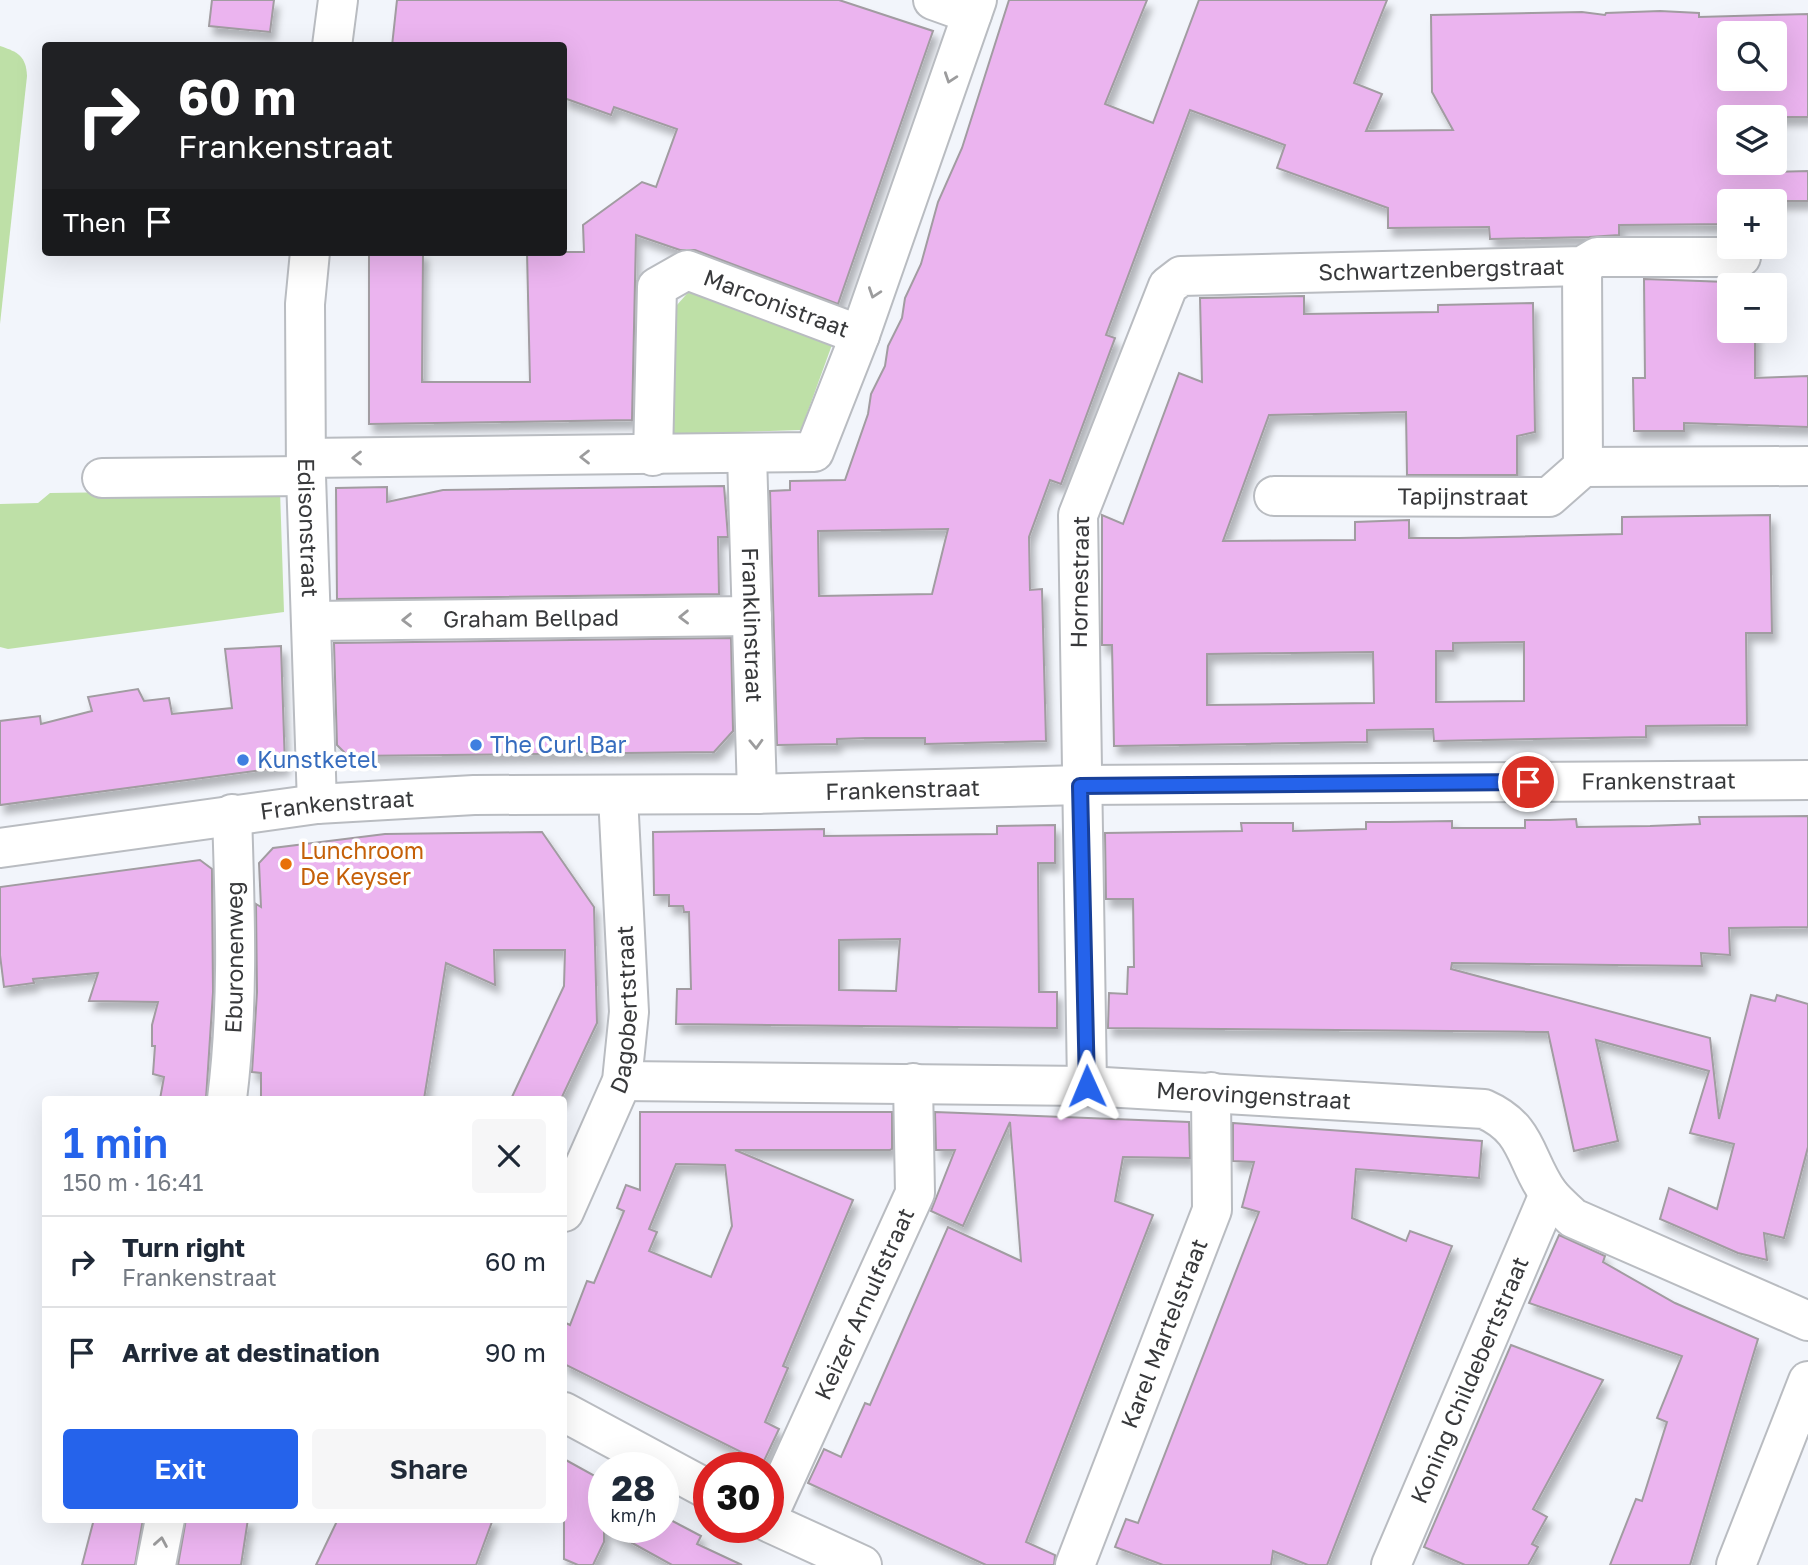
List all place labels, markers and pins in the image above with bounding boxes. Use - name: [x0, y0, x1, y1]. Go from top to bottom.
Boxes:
- place label: The Curl Bar: [490, 730, 627, 758]
- marker: The Curl Bar: [468, 737, 484, 753]
- place label: Kunstketel: [257, 745, 378, 773]
- marker: Kunstketel: [235, 752, 251, 768]
- pin: [1498, 752, 1558, 812]
- place label: Lunchroom De Keyser: [300, 836, 424, 890]
- marker: Lunchroom De Keyser: [278, 856, 294, 872]

